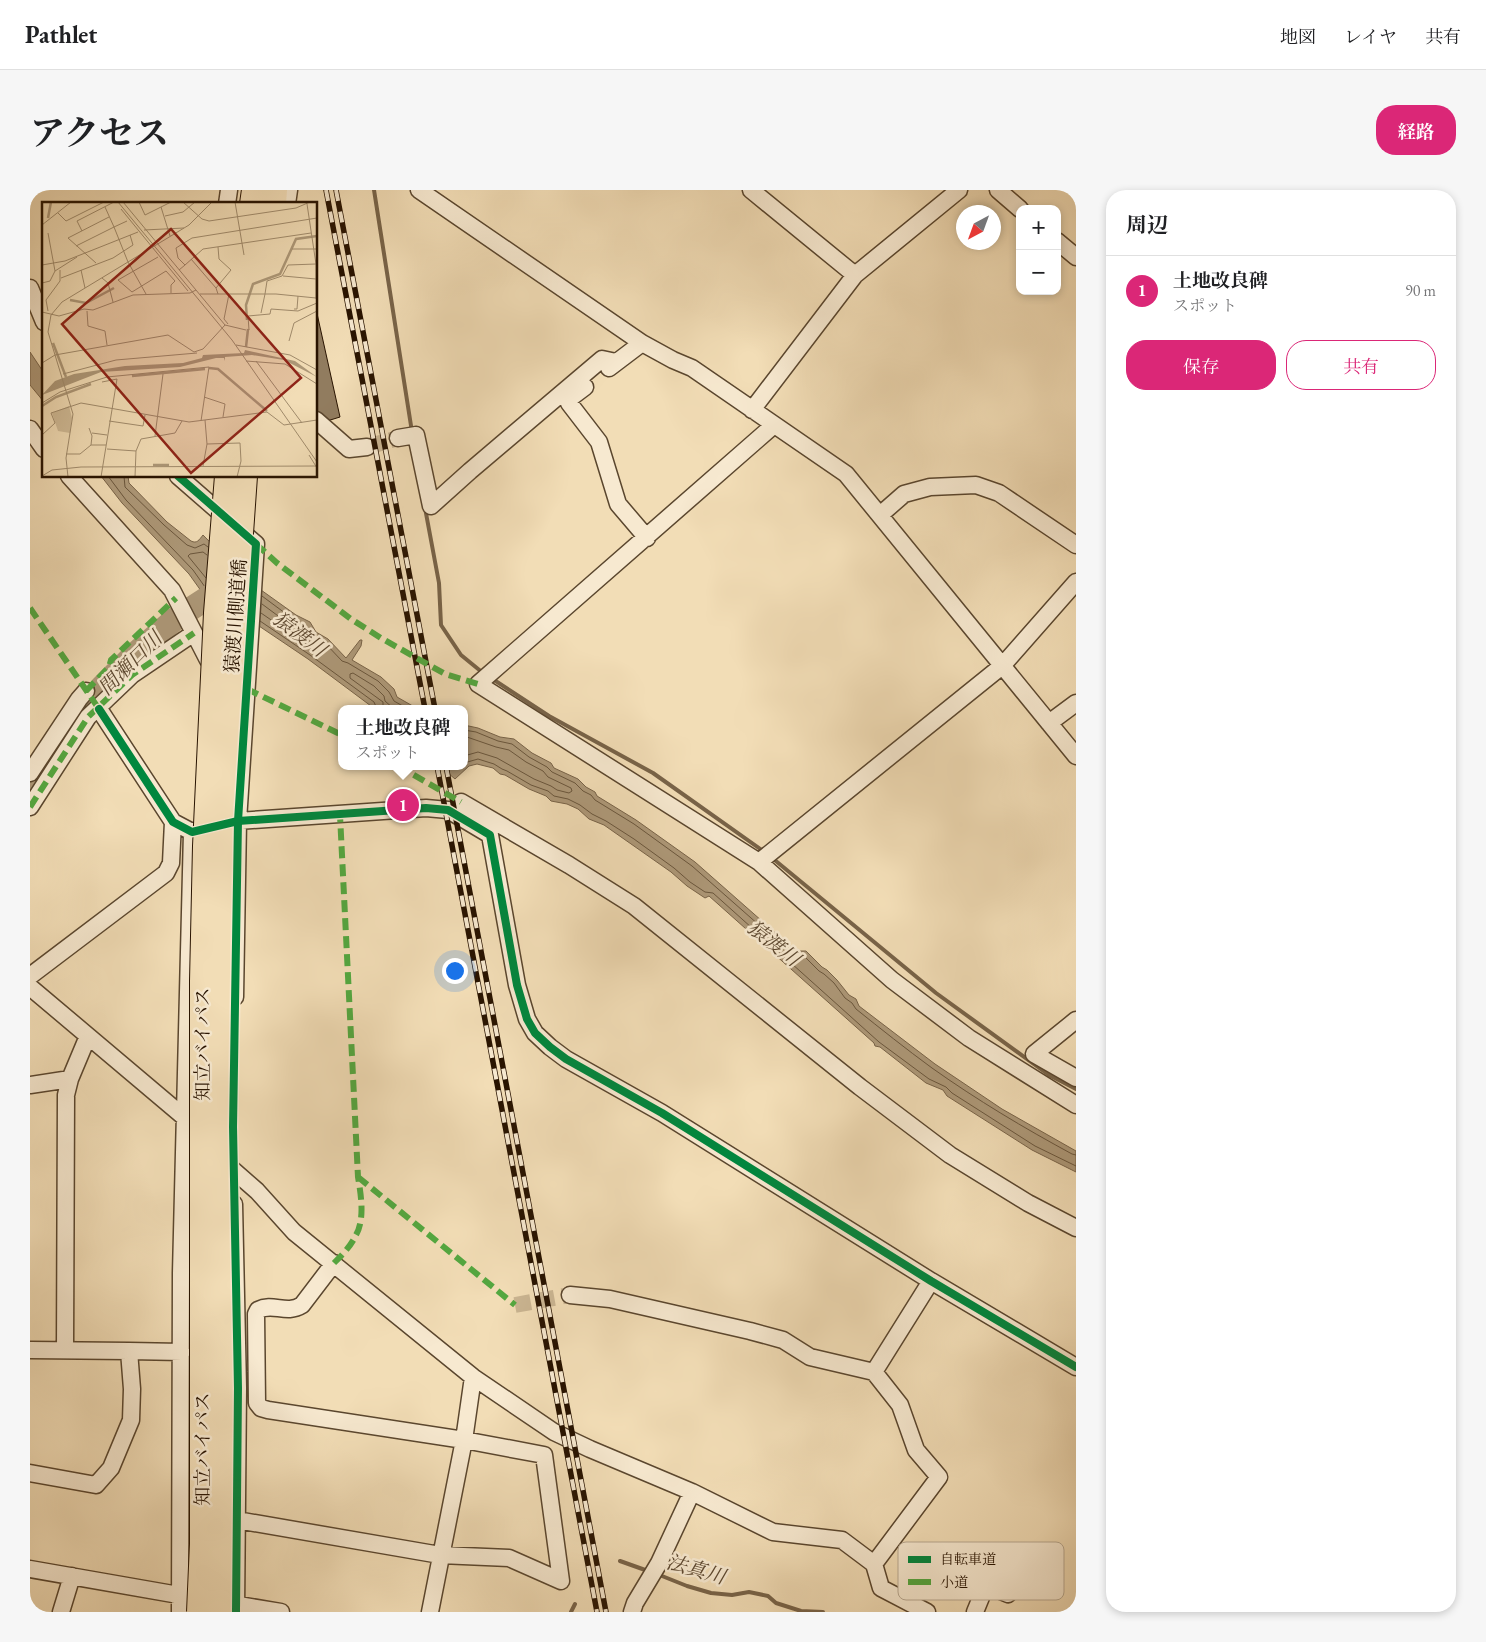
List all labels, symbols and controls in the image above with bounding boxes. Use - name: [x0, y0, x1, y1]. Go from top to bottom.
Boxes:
- text: Pathlet: [25, 19, 97, 50]
- text: 地図: [1280, 25, 1316, 48]
- text: レイヤ: [1344, 25, 1397, 48]
- text: 共有: [1425, 25, 1461, 48]
- button: 経路: [1376, 105, 1456, 155]
- text: アクセス: [30, 110, 169, 155]
- inset map: [42, 202, 318, 478]
- north arrow: [956, 205, 1001, 250]
- map controls: [1016, 205, 1061, 295]
- button: +: [1016, 205, 1061, 250]
- text: 周辺: [1126, 211, 1168, 238]
- button: −: [1016, 250, 1061, 295]
- text: 土地改良碑: [1173, 268, 1268, 293]
- text: 1: [1138, 280, 1146, 301]
- text: 90 m: [1405, 280, 1436, 301]
- text: スポット: [1173, 295, 1237, 316]
- button: 保存: [1126, 340, 1276, 390]
- button: 共有: [1286, 340, 1436, 390]
- street label: 猿渡川側道橋: [219, 558, 252, 674]
- water label: 猿渡川: [268, 606, 333, 664]
- water label: 間瀬口川: [93, 624, 169, 700]
- popup: [338, 705, 468, 770]
- text: 土地改良碑: [355, 715, 451, 740]
- text: スポット: [355, 742, 420, 763]
- pin: 1: [387, 786, 419, 824]
- water label: 猿渡川: [742, 914, 807, 973]
- your location: [442, 958, 468, 984]
- street label: 知立バイパス: [190, 987, 215, 1101]
- street label: 知立バイパス: [190, 1392, 215, 1506]
- legend: [898, 1542, 1064, 1600]
- water label: 法真川: [664, 1548, 730, 1590]
- text: 自転車道: [940, 1550, 996, 1568]
- text: 小道: [940, 1573, 968, 1591]

